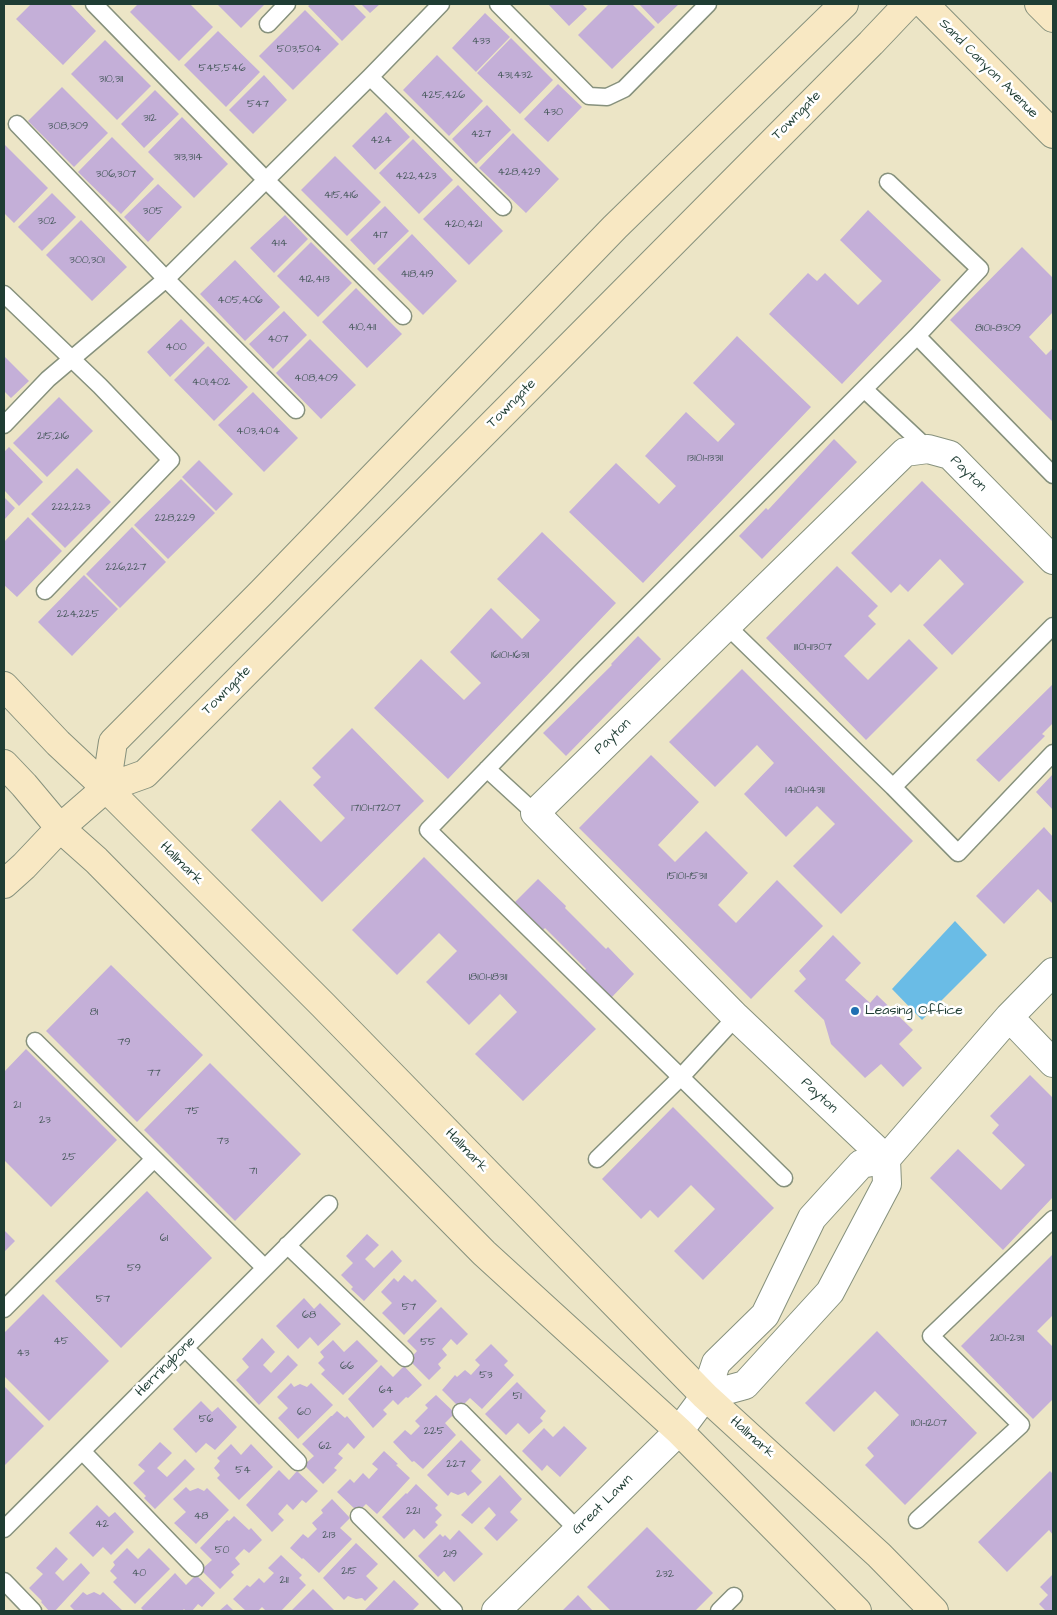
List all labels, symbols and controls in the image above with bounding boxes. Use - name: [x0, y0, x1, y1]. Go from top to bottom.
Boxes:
- street label: Sand Canyon Avenue: [935, 16, 1041, 122]
- house number: 433: [472, 35, 490, 49]
- house number: 503,504: [277, 43, 321, 57]
- house number: 545,546: [198, 62, 246, 76]
- house number: 431,432: [497, 69, 533, 83]
- house number: 310,311: [99, 73, 123, 87]
- street label: Towngate: [769, 88, 825, 144]
- house number: 425,426: [421, 89, 465, 103]
- house number: 547: [247, 98, 269, 112]
- house number: 430: [543, 106, 563, 120]
- house number: 312: [143, 112, 157, 126]
- house number: 308,309: [48, 120, 88, 134]
- house number: 427: [471, 128, 491, 142]
- house number: 424: [370, 134, 392, 148]
- house number: 313,314: [173, 151, 203, 165]
- house number: 428,429: [498, 166, 540, 180]
- house number: 306,307: [96, 168, 136, 182]
- house number: 422,423: [395, 170, 437, 184]
- house number: 415,416: [324, 189, 358, 203]
- house number: 305: [143, 205, 163, 219]
- house number: 302: [38, 215, 56, 229]
- house number: 420,421: [444, 218, 482, 232]
- house number: 417: [372, 229, 388, 243]
- house number: 414: [271, 237, 287, 251]
- house number: 300,301: [69, 254, 105, 268]
- house number: 418,419: [400, 268, 434, 282]
- house number: 412,413: [298, 273, 330, 287]
- house number: 405,406: [217, 294, 263, 308]
- house number: 410,411: [348, 321, 376, 335]
- house number: 8101-8309: [975, 322, 1021, 336]
- house number: 407: [267, 333, 289, 347]
- house number: 400: [165, 341, 187, 355]
- house number: 408,409: [294, 372, 338, 386]
- house number: 401,402: [192, 376, 230, 390]
- street label: Towngate: [484, 376, 540, 432]
- house number: 403,404: [236, 425, 280, 439]
- house number: 215,216: [37, 430, 69, 444]
- house number: 13101-13311: [687, 452, 723, 466]
- street label: Payton: [946, 453, 990, 495]
- house number: 222,223: [51, 501, 91, 515]
- house number: 228,229: [155, 512, 195, 526]
- house number: 226,227: [106, 561, 146, 575]
- house number: 224,225: [57, 608, 99, 622]
- house number: 11101-11307: [794, 641, 832, 655]
- house number: 16101-16311: [491, 649, 529, 663]
- street label: Towngate: [199, 663, 255, 719]
- street label: Payton: [591, 716, 635, 758]
- house number: 14101-14311: [785, 784, 825, 798]
- house number: 17101-17207: [351, 802, 401, 816]
- street label: Hallmark: [156, 839, 206, 889]
- house number: 15101-15311: [667, 870, 707, 884]
- house number: 18101-18311: [469, 971, 507, 985]
- place label: Leasing Office: [865, 1003, 963, 1019]
- marker: Leasing Office: [849, 1005, 861, 1017]
- house number: 81: [90, 1006, 98, 1020]
- house number: 79: [117, 1036, 131, 1050]
- house number: 77: [147, 1067, 161, 1081]
- street label: Payton: [797, 1075, 841, 1117]
- house number: 21: [13, 1099, 21, 1113]
- house number: 75: [185, 1105, 199, 1119]
- house number: 23: [39, 1114, 51, 1128]
- street label: Hallmark: [441, 1126, 491, 1176]
- house number: 73: [217, 1135, 229, 1149]
- house number: 25: [62, 1151, 76, 1165]
- house number: 71: [249, 1165, 257, 1179]
- house number: 61: [160, 1232, 168, 1246]
- house number: 59: [127, 1262, 141, 1276]
- house number: 57: [96, 1293, 110, 1307]
- house number: 57: [402, 1301, 416, 1315]
- house number: 68: [302, 1309, 316, 1323]
- house number: 2101-2311: [990, 1332, 1024, 1346]
- street label: Herringbone: [132, 1333, 200, 1401]
- house number: 45: [53, 1335, 69, 1349]
- house number: 55: [420, 1336, 436, 1350]
- house number: 43: [16, 1347, 30, 1361]
- house number: 66: [340, 1360, 354, 1374]
- house number: 53: [479, 1369, 493, 1383]
- house number: 64: [379, 1384, 393, 1398]
- house number: 51: [512, 1390, 522, 1404]
- house number: 60: [297, 1406, 311, 1420]
- house number: 56: [199, 1413, 213, 1427]
- street label: Hallmark: [726, 1414, 778, 1462]
- house number: 1101-1207: [911, 1417, 947, 1431]
- house number: 225: [424, 1425, 444, 1439]
- house number: 62: [318, 1440, 332, 1454]
- house number: 227: [446, 1458, 466, 1472]
- house number: 54: [235, 1464, 251, 1478]
- street label: Great Lawn: [569, 1471, 637, 1539]
- house number: 221: [406, 1505, 420, 1519]
- house number: 48: [194, 1510, 208, 1524]
- house number: 42: [95, 1518, 109, 1532]
- house number: 213: [322, 1529, 336, 1543]
- house number: 50: [215, 1544, 229, 1558]
- house number: 219: [443, 1548, 457, 1562]
- house number: 215: [341, 1565, 357, 1579]
- house number: 40: [132, 1567, 146, 1581]
- house number: 232: [656, 1568, 674, 1582]
- house number: 211: [279, 1574, 289, 1588]

